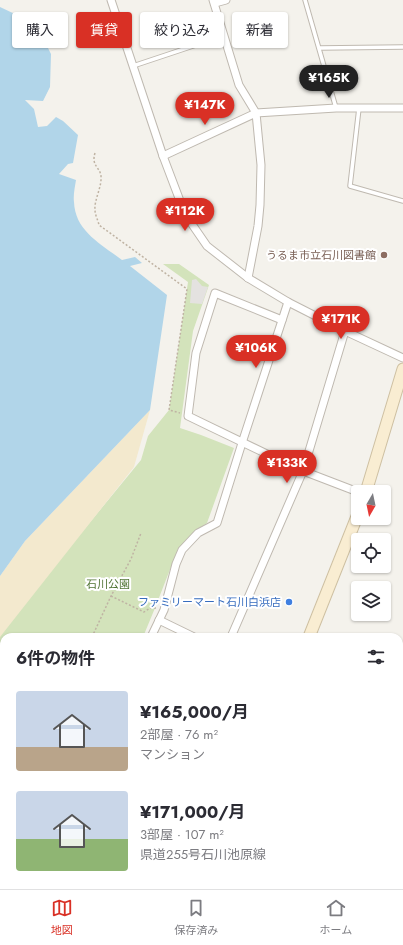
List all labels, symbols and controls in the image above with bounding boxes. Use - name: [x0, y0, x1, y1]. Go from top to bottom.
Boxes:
- chip: 購入: [12, 12, 68, 48]
- chip: 賃貸: [76, 12, 132, 48]
- chip: 絞り込み: [140, 12, 224, 48]
- chip: 新着: [232, 12, 288, 48]
- pin: ¥165K: [301, 65, 357, 99]
- text: ¥165K: [308, 68, 350, 87]
- pin: ¥147K: [177, 92, 233, 126]
- text: ¥147K: [184, 95, 226, 114]
- pin: ¥112K: [157, 198, 213, 232]
- text: ¥112K: [165, 201, 205, 220]
- place label: うるま市立石川図書館: [266, 247, 376, 263]
- marker: うるま市立石川図書館: [379, 250, 389, 260]
- pin: ¥171K: [313, 306, 369, 340]
- text: ¥171K: [322, 309, 360, 328]
- pin: ¥106K: [228, 335, 284, 369]
- text: ¥106K: [235, 338, 277, 357]
- pin: ¥133K: [259, 450, 315, 484]
- text: ¥133K: [267, 453, 307, 472]
- north arrow: [351, 485, 391, 525]
- map controls: [351, 485, 391, 621]
- button: locate: [351, 533, 391, 573]
- park label: 石川公園: [86, 576, 130, 592]
- button: layers: [351, 581, 391, 621]
- place label: ファミリーマート石川白浜店: [138, 594, 281, 610]
- marker: ファミリーマート石川白浜店: [284, 597, 294, 607]
- text: 6件の物件: [16, 646, 95, 670]
- icon: filters: [365, 646, 387, 668]
- text: ¥165,000/月: [140, 700, 249, 724]
- icon: home: [48, 707, 96, 755]
- text: 2部屋 · 76 m²: [140, 725, 218, 744]
- text: マンション: [140, 745, 205, 764]
- text: ¥171,000/月: [140, 800, 246, 824]
- icon: home: [48, 807, 96, 855]
- text: 3部屋 · 107 m²: [140, 825, 224, 844]
- text: 県道255号石川池原線: [140, 845, 266, 864]
- tab: 地図: [51, 897, 73, 938]
- tab: 保存済み: [174, 897, 218, 938]
- tab: ホーム: [320, 897, 352, 938]

